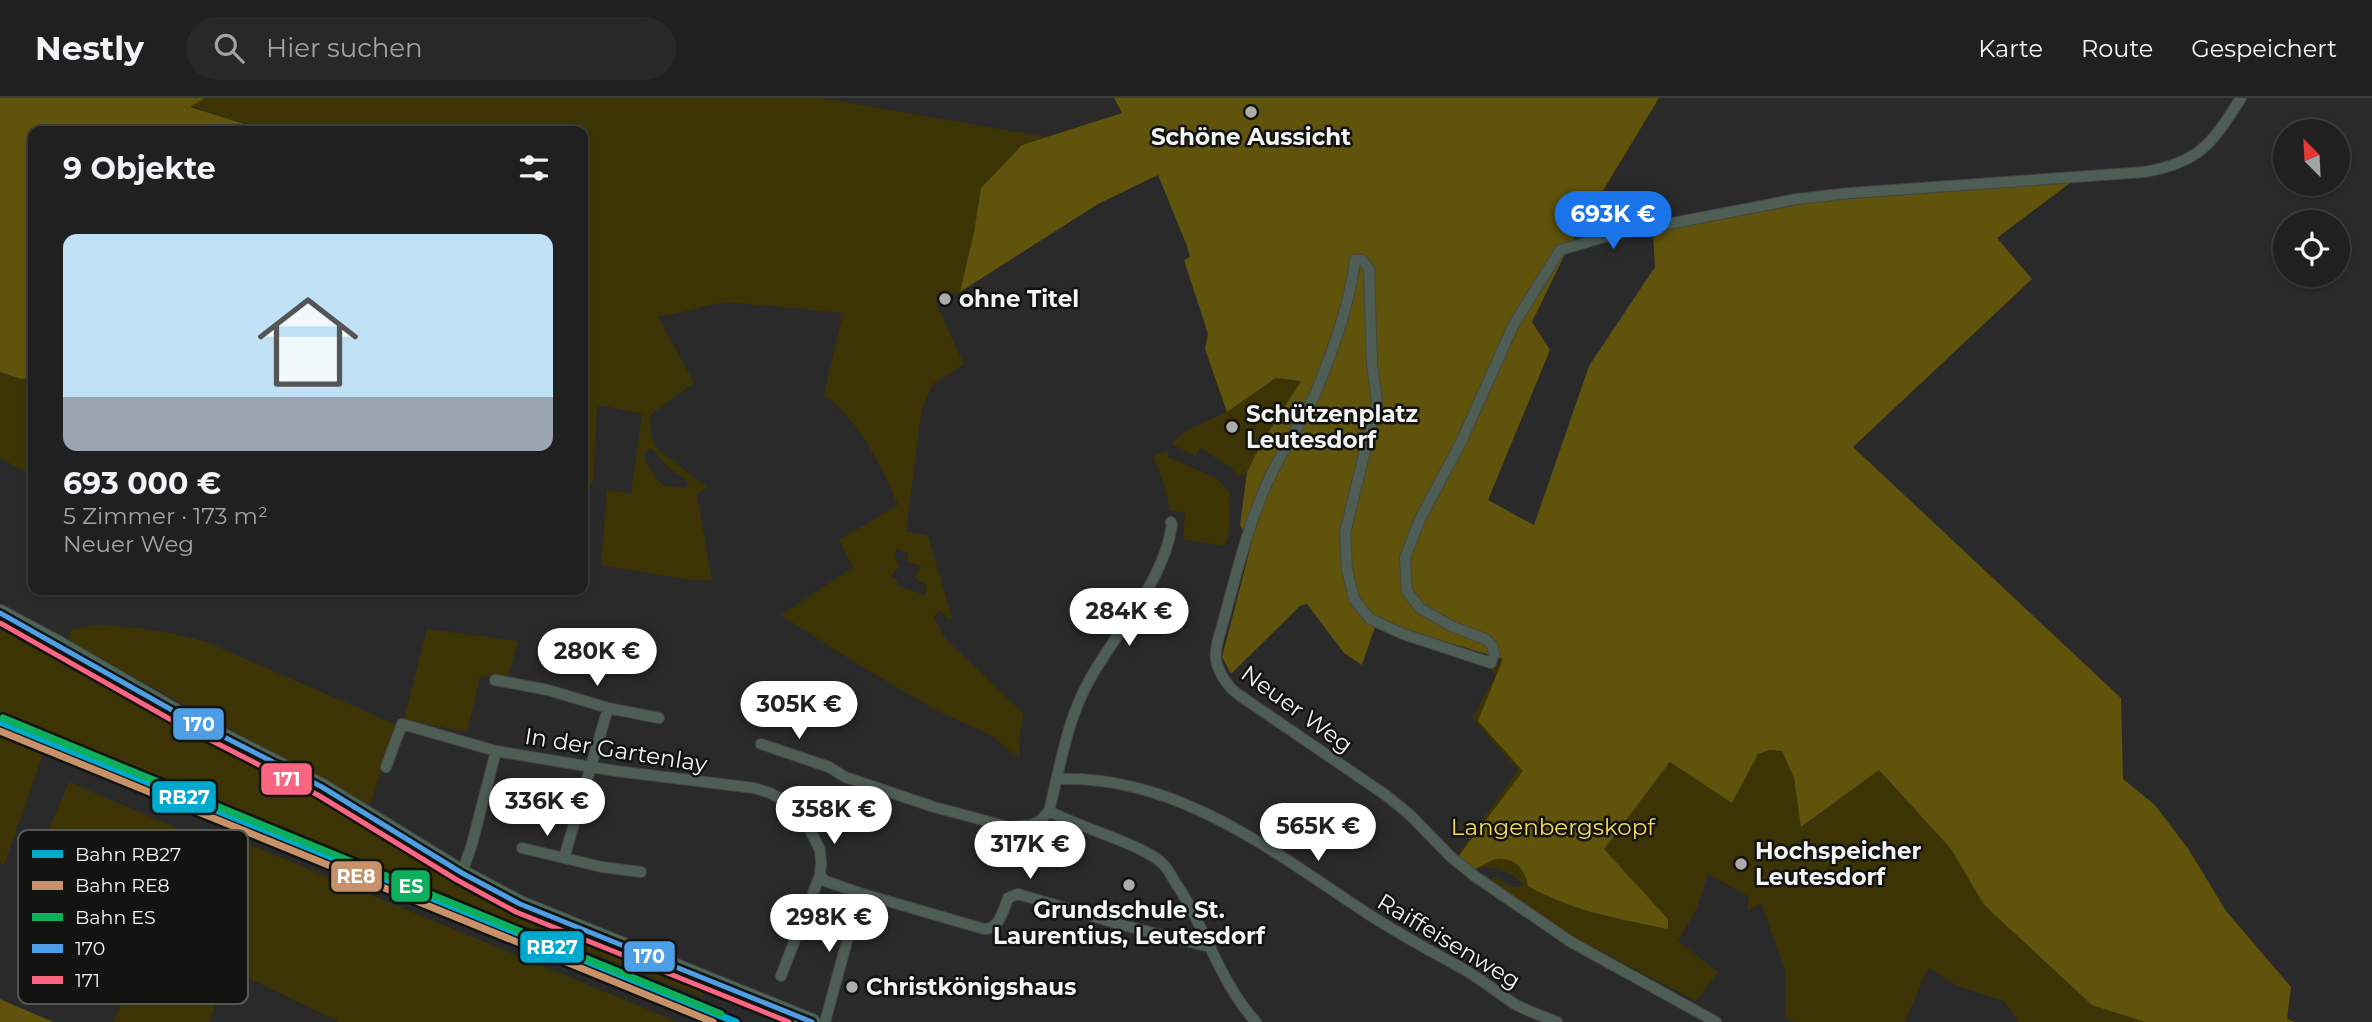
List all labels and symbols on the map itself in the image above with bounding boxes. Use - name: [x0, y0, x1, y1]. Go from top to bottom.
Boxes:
- marker: Schöne Aussicht: [1243, 104, 1259, 120]
- north arrow: [2273, 119, 2350, 196]
- place label: Schöne Aussicht: [1151, 123, 1351, 151]
- pin: 693K €: [1556, 192, 1670, 251]
- place label: ohne Titel: [959, 285, 1079, 313]
- marker: ohne Titel: [937, 291, 953, 307]
- place label: Schützenplatz Leutesdorf: [1246, 400, 1418, 454]
- marker: Schützenplatz Leutesdorf: [1224, 419, 1240, 435]
- pin: 284K €: [1072, 588, 1186, 648]
- pin: 280K €: [540, 628, 654, 688]
- street label: Neuer Weg: [1236, 659, 1358, 759]
- pin: 305K €: [742, 682, 856, 741]
- line badge: 170: [172, 707, 225, 741]
- text: 170: [183, 713, 215, 736]
- street label: In der Gartenlay: [523, 722, 710, 778]
- line badge: 171: [260, 762, 313, 796]
- text: 171: [274, 768, 300, 791]
- pin: 336K €: [490, 778, 604, 838]
- line badge: RB27: [151, 780, 217, 814]
- text: RB27: [158, 786, 210, 809]
- pin: 358K €: [777, 786, 891, 846]
- pin: 565K €: [1261, 804, 1375, 863]
- park label: Langenbergskopf: [1451, 813, 1656, 841]
- pin: 317K €: [973, 822, 1087, 881]
- legend: [18, 830, 248, 1004]
- place label: Hochspeicher Leutesdorf: [1755, 837, 1922, 891]
- text: Bahn RB27: [75, 843, 181, 866]
- marker: Hochspeicher Leutesdorf: [1733, 856, 1749, 872]
- line badge: RE8: [330, 860, 383, 893]
- text: RE8: [336, 865, 376, 888]
- line badge: ES: [390, 869, 431, 903]
- text: Bahn RE8: [75, 874, 170, 897]
- text: ES: [399, 875, 423, 898]
- marker: Grundschule St. Laurentius, Leutesdorf: [1121, 877, 1137, 893]
- street label: Raiffeisenweg: [1372, 887, 1526, 995]
- pin: 298K €: [772, 894, 886, 954]
- place label: Grundschule St. Laurentius, Leutesdorf: [993, 896, 1266, 950]
- text: Bahn ES: [75, 906, 156, 929]
- line badge: RB27: [519, 930, 585, 964]
- text: RB27: [526, 936, 578, 959]
- text: 170: [75, 937, 105, 960]
- line badge: 170: [623, 940, 676, 973]
- text: 170: [633, 945, 665, 968]
- text: 171: [75, 969, 100, 992]
- place label: Christkönigshaus: [866, 973, 1076, 1001]
- marker: Christkönigshaus: [844, 979, 860, 995]

